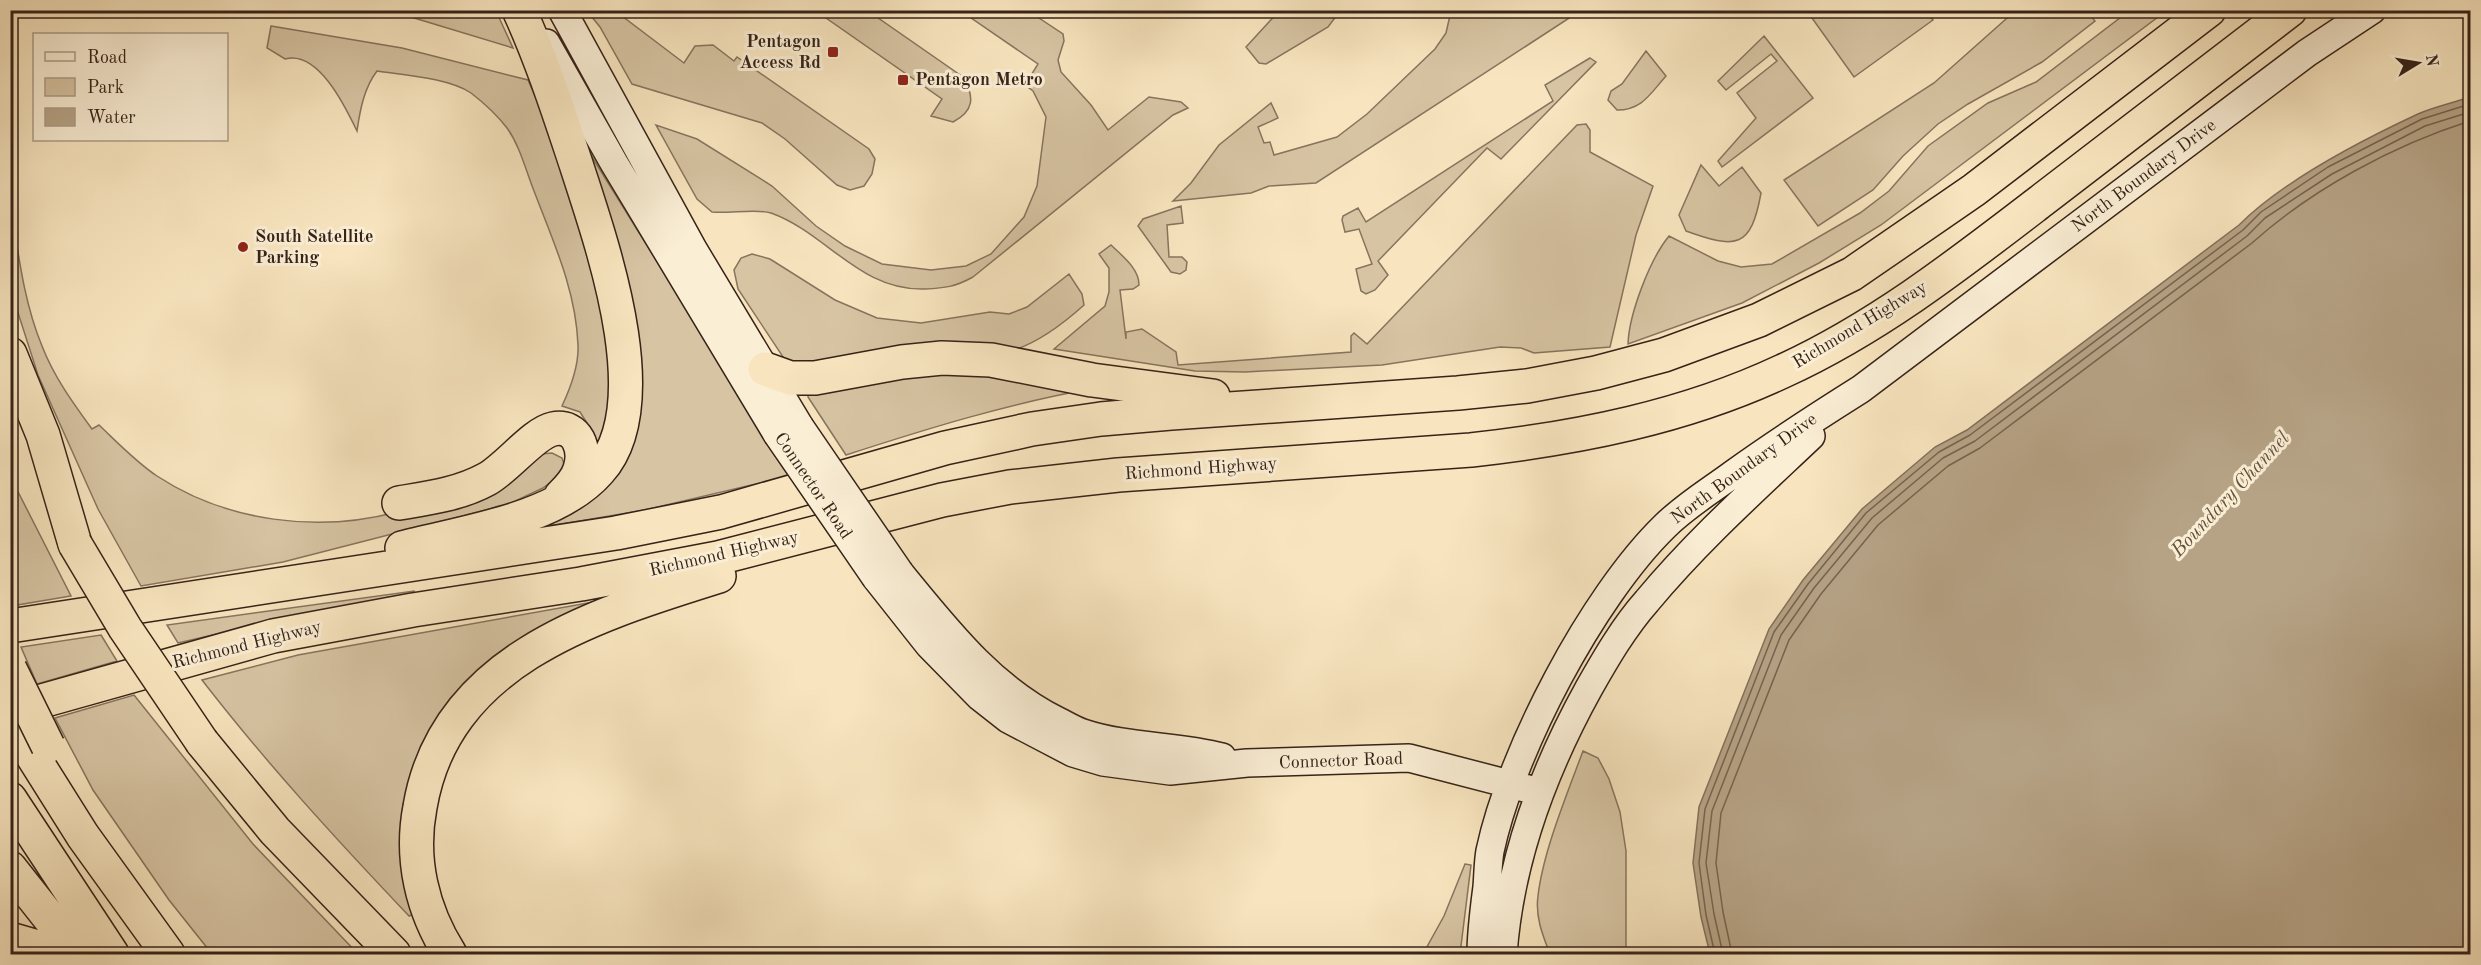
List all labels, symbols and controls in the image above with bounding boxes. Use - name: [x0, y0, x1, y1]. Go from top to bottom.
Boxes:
- legend: [33, 33, 228, 141]
- place label: Pentagon Access Rd: [739, 33, 821, 72]
- north arrow: [2388, 33, 2448, 93]
- marker: Pentagon Access Rd: [826, 45, 840, 59]
- text: Road: [87, 49, 127, 67]
- text: N: [2422, 53, 2440, 69]
- place label: Pentagon Metro: [915, 71, 1043, 89]
- marker: Pentagon Metro: [896, 73, 910, 87]
- text: Park: [87, 79, 124, 97]
- text: Water: [87, 109, 136, 127]
- street label: North Boundary Drive: [2069, 116, 2219, 236]
- place label: South Satellite Parking: [255, 228, 374, 267]
- marker: South Satellite Parking: [236, 240, 250, 254]
- street label: Richmond Highway: [1790, 278, 1931, 372]
- street label: North Boundary Drive: [1668, 410, 1820, 528]
- water label: Boundary Channel: [2167, 428, 2294, 562]
- street label: Connector Road: [771, 429, 855, 543]
- street label: Richmond Highway: [1124, 455, 1278, 483]
- street label: Richmond Highway: [648, 528, 801, 580]
- street label: Richmond Highway: [171, 618, 324, 672]
- street label: Connector Road: [1279, 750, 1403, 772]

